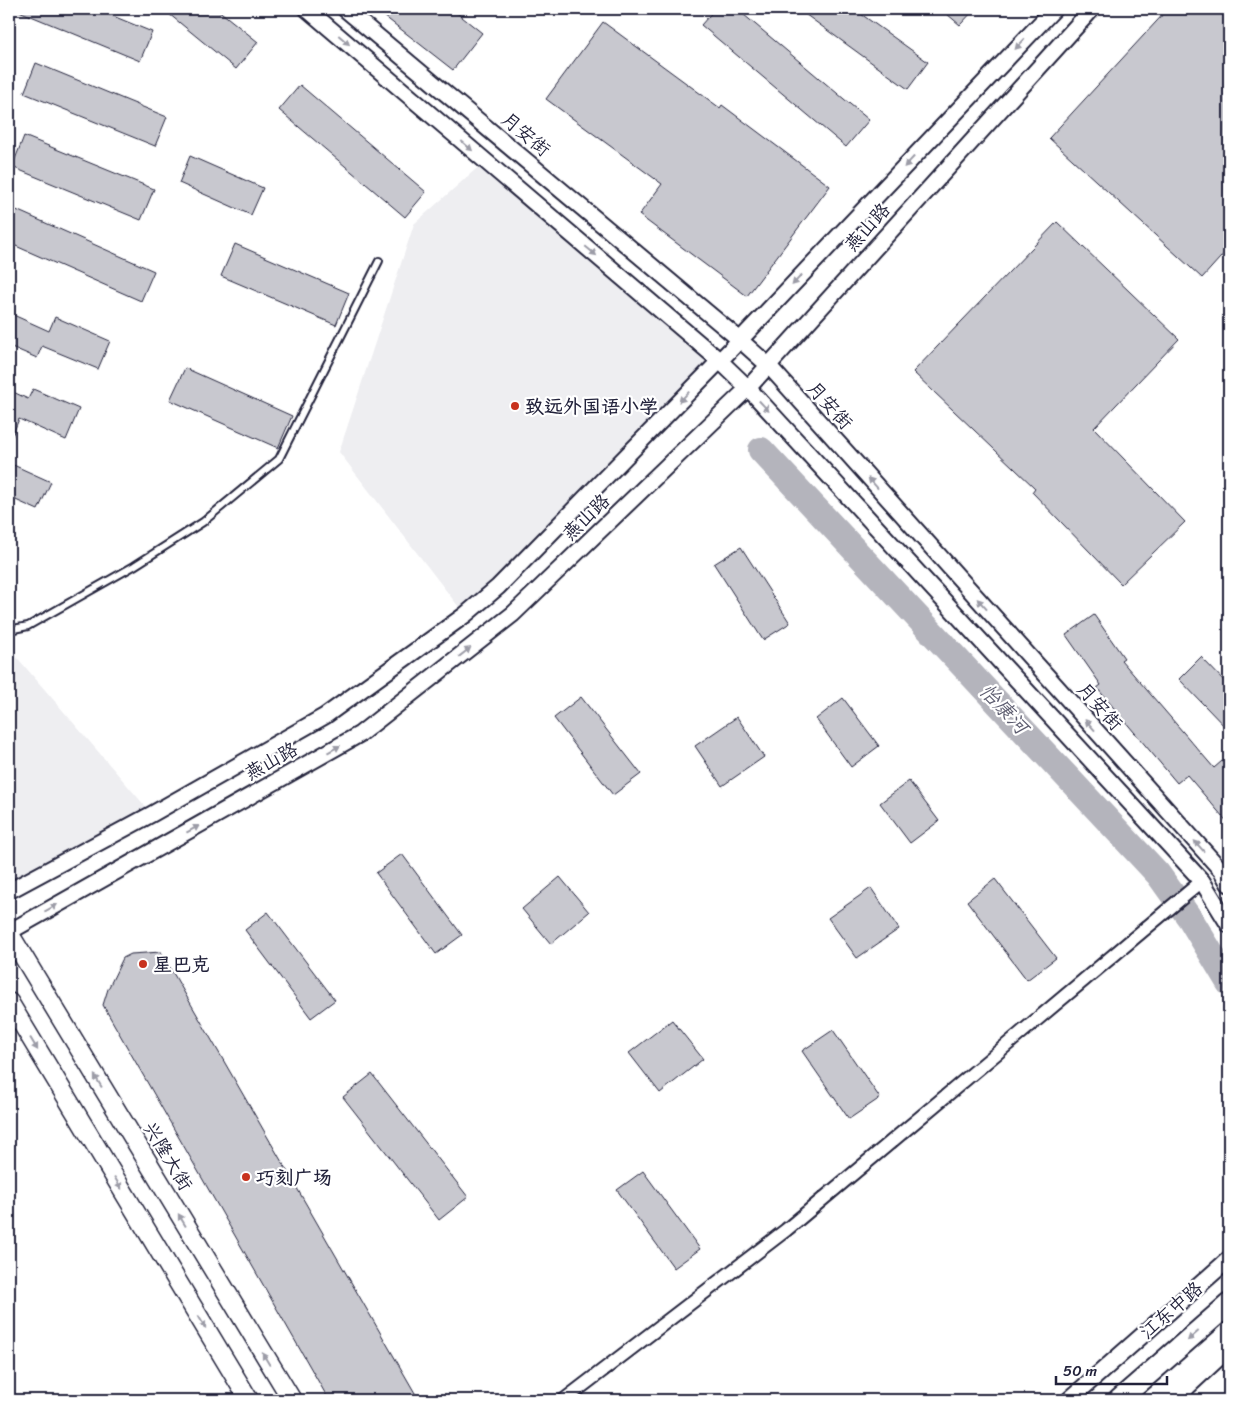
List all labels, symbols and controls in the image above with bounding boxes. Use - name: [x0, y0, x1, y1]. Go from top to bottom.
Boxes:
- one-way arrow: [337, 35, 350, 46]
- one-way arrow: [1014, 38, 1026, 50]
- street label: 月安街: [494, 103, 558, 165]
- one-way arrow: [461, 140, 473, 151]
- one-way arrow: [903, 156, 915, 168]
- street label: 燕山路: [836, 195, 898, 259]
- one-way arrow: [584, 246, 597, 257]
- one-way arrow: [791, 274, 803, 286]
- street label: 月安街: [799, 373, 861, 437]
- place label: 致远外国语小学: [525, 390, 658, 423]
- one-way arrow: [678, 391, 690, 403]
- marker: 致远外国语小学: [509, 400, 521, 412]
- one-way arrow: [758, 400, 770, 412]
- one-way arrow: [867, 478, 879, 490]
- street label: 燕山路: [554, 485, 618, 549]
- one-way arrow: [977, 598, 988, 610]
- one-way arrow: [458, 647, 471, 658]
- street label: 月安街: [1069, 674, 1131, 738]
- water label: 怡康河: [971, 675, 1039, 745]
- one-way arrow: [1084, 719, 1096, 731]
- street label: 燕山路: [238, 733, 304, 789]
- one-way arrow: [328, 744, 341, 753]
- one-way arrow: [186, 824, 199, 833]
- one-way arrow: [1193, 840, 1205, 852]
- one-way arrow: [45, 904, 58, 913]
- place label: 星巴克: [153, 948, 210, 981]
- marker: 星巴克: [137, 958, 149, 970]
- one-way arrow: [29, 1037, 38, 1050]
- one-way arrow: [93, 1074, 103, 1087]
- street label: 兴隆大街: [134, 1115, 202, 1197]
- place label: 巧刻广场: [256, 1161, 332, 1194]
- marker: 巧刻广场: [240, 1171, 252, 1183]
- one-way arrow: [113, 1176, 122, 1189]
- one-way arrow: [178, 1213, 187, 1226]
- street label: 江东中路: [1131, 1273, 1211, 1347]
- one-way arrow: [197, 1315, 206, 1328]
- one-way arrow: [1187, 1330, 1199, 1342]
- one-way arrow: [262, 1352, 271, 1365]
- scale bar: [1056, 1354, 1167, 1386]
- text: 50 m: [1063, 1358, 1098, 1384]

